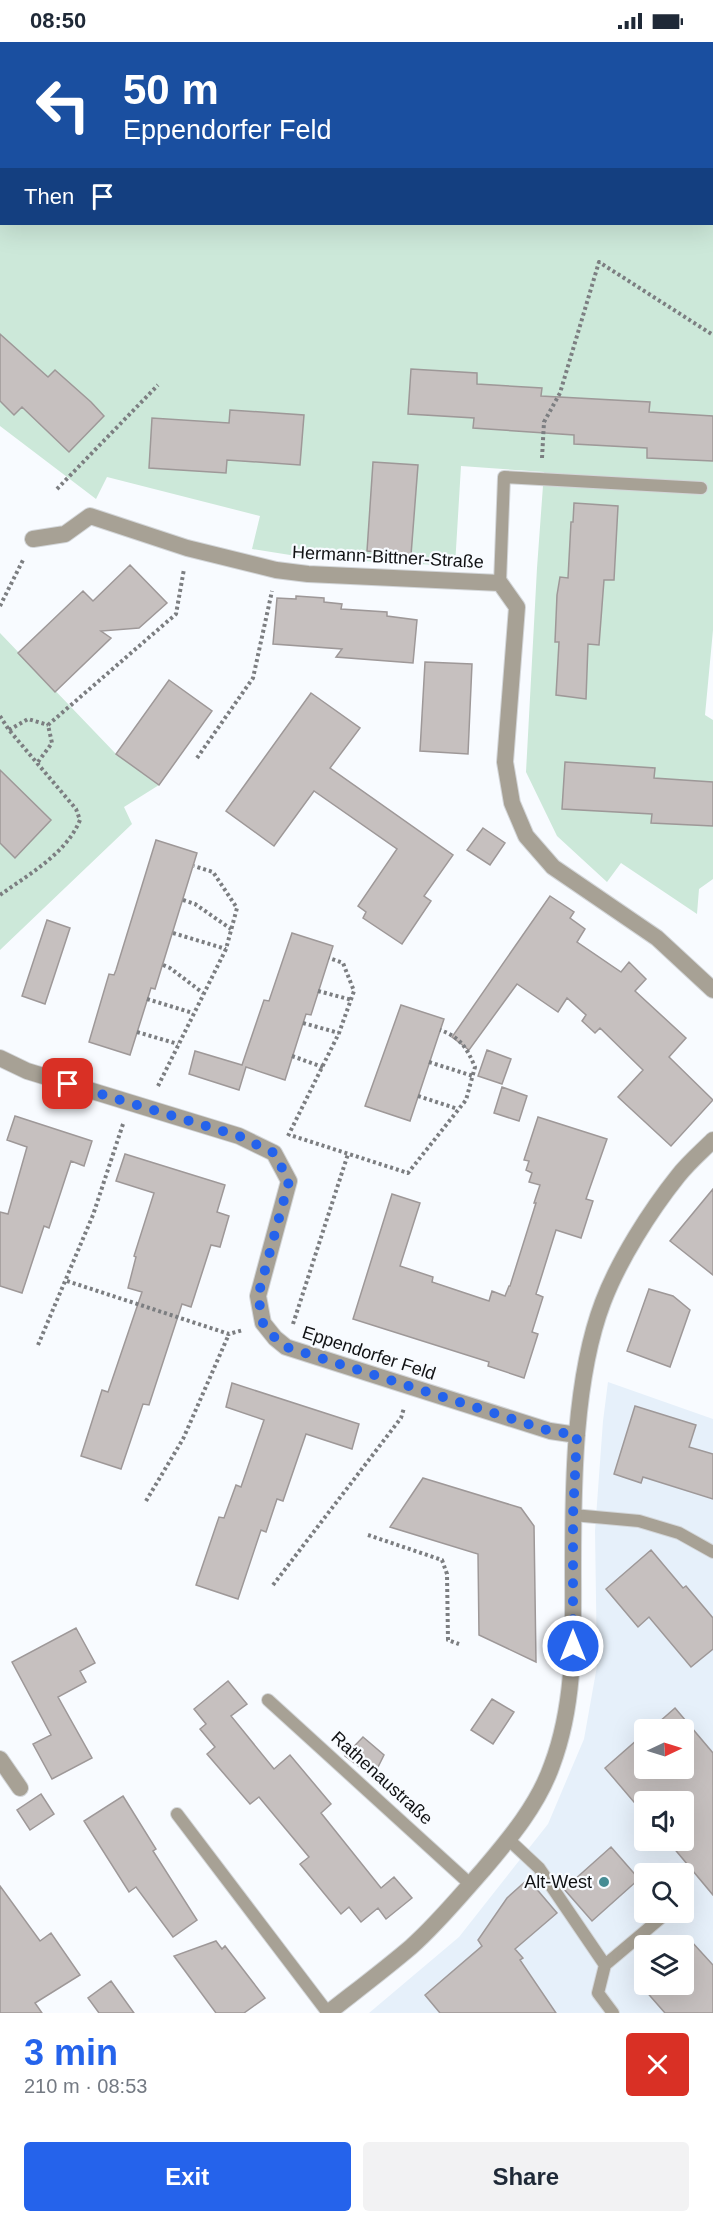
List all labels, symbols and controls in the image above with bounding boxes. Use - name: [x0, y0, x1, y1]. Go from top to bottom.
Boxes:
- text: 08:50: [30, 8, 86, 33]
- icon: left: [24, 66, 102, 144]
- text: 50 m: [123, 66, 219, 113]
- text: Eppendorfer Feld: [123, 115, 332, 145]
- icon: arrive: [86, 180, 119, 213]
- text: Then: [24, 184, 74, 209]
- street label: Hermann-Bittner-Straße: [292, 542, 484, 572]
- pin: [42, 1058, 93, 1109]
- icon: arrive: [51, 1067, 84, 1100]
- street label: Eppendorfer Feld: [300, 1322, 438, 1384]
- position arrow: [541, 1614, 605, 1678]
- north arrow: [634, 1719, 694, 1779]
- map controls: [634, 1719, 694, 1995]
- street label: Rathenaustraße: [327, 1727, 437, 1829]
- button: sound: [634, 1791, 694, 1851]
- button: search: [634, 1863, 694, 1923]
- place label: Alt-West: [524, 1872, 592, 1892]
- marker: Alt-West: [597, 1875, 611, 1889]
- button: layers: [634, 1935, 694, 1995]
- text: 3 min: [24, 2032, 118, 2073]
- button: close: [626, 2033, 689, 2096]
- text: 210 m · 08:53: [24, 2075, 147, 2097]
- button: Exit: [24, 2142, 351, 2211]
- button: Share: [363, 2142, 689, 2211]

